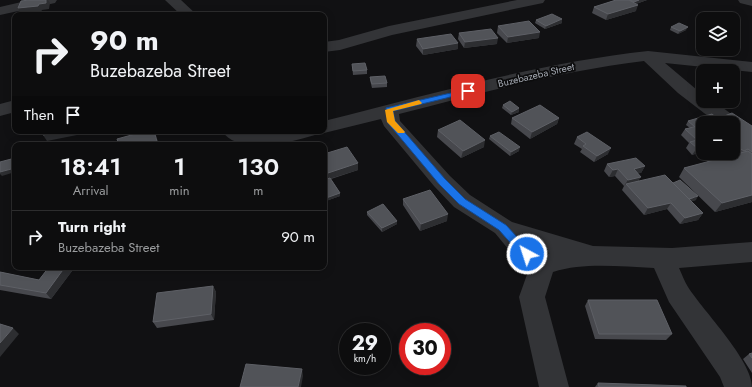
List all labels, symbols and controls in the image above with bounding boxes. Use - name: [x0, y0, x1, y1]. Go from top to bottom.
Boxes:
- map controls: [696, 12, 740, 160]
- button: layers: [696, 12, 740, 56]
- text: 90 m: [90, 20, 159, 61]
- icon: right: [24, 28, 76, 80]
- text: Buzebazeba Street: [90, 58, 230, 84]
- street label: Buzebazeba Street: [496, 59, 576, 91]
- button: +: [696, 64, 740, 108]
- pin: [451, 74, 485, 108]
- icon: arrive: [457, 80, 479, 102]
- text: Then: [24, 104, 54, 126]
- icon: arrive: [62, 104, 84, 126]
- button: −: [696, 116, 740, 160]
- text: 18:41: [60, 149, 121, 184]
- text: 1: [174, 149, 185, 184]
- text: 130: [238, 149, 279, 184]
- text: Arrival: [73, 181, 109, 200]
- text: min: [169, 181, 190, 200]
- text: m: [253, 181, 263, 200]
- text: Turn right: [58, 216, 126, 238]
- icon: right: [24, 226, 46, 248]
- text: 90 m: [281, 226, 315, 248]
- position arrow: [506, 233, 548, 275]
- text: Buzebazeba Street: [58, 238, 159, 257]
- speed limit sign: 30: [399, 323, 451, 375]
- text: 29: [352, 329, 378, 358]
- text: km/h: [354, 351, 376, 366]

